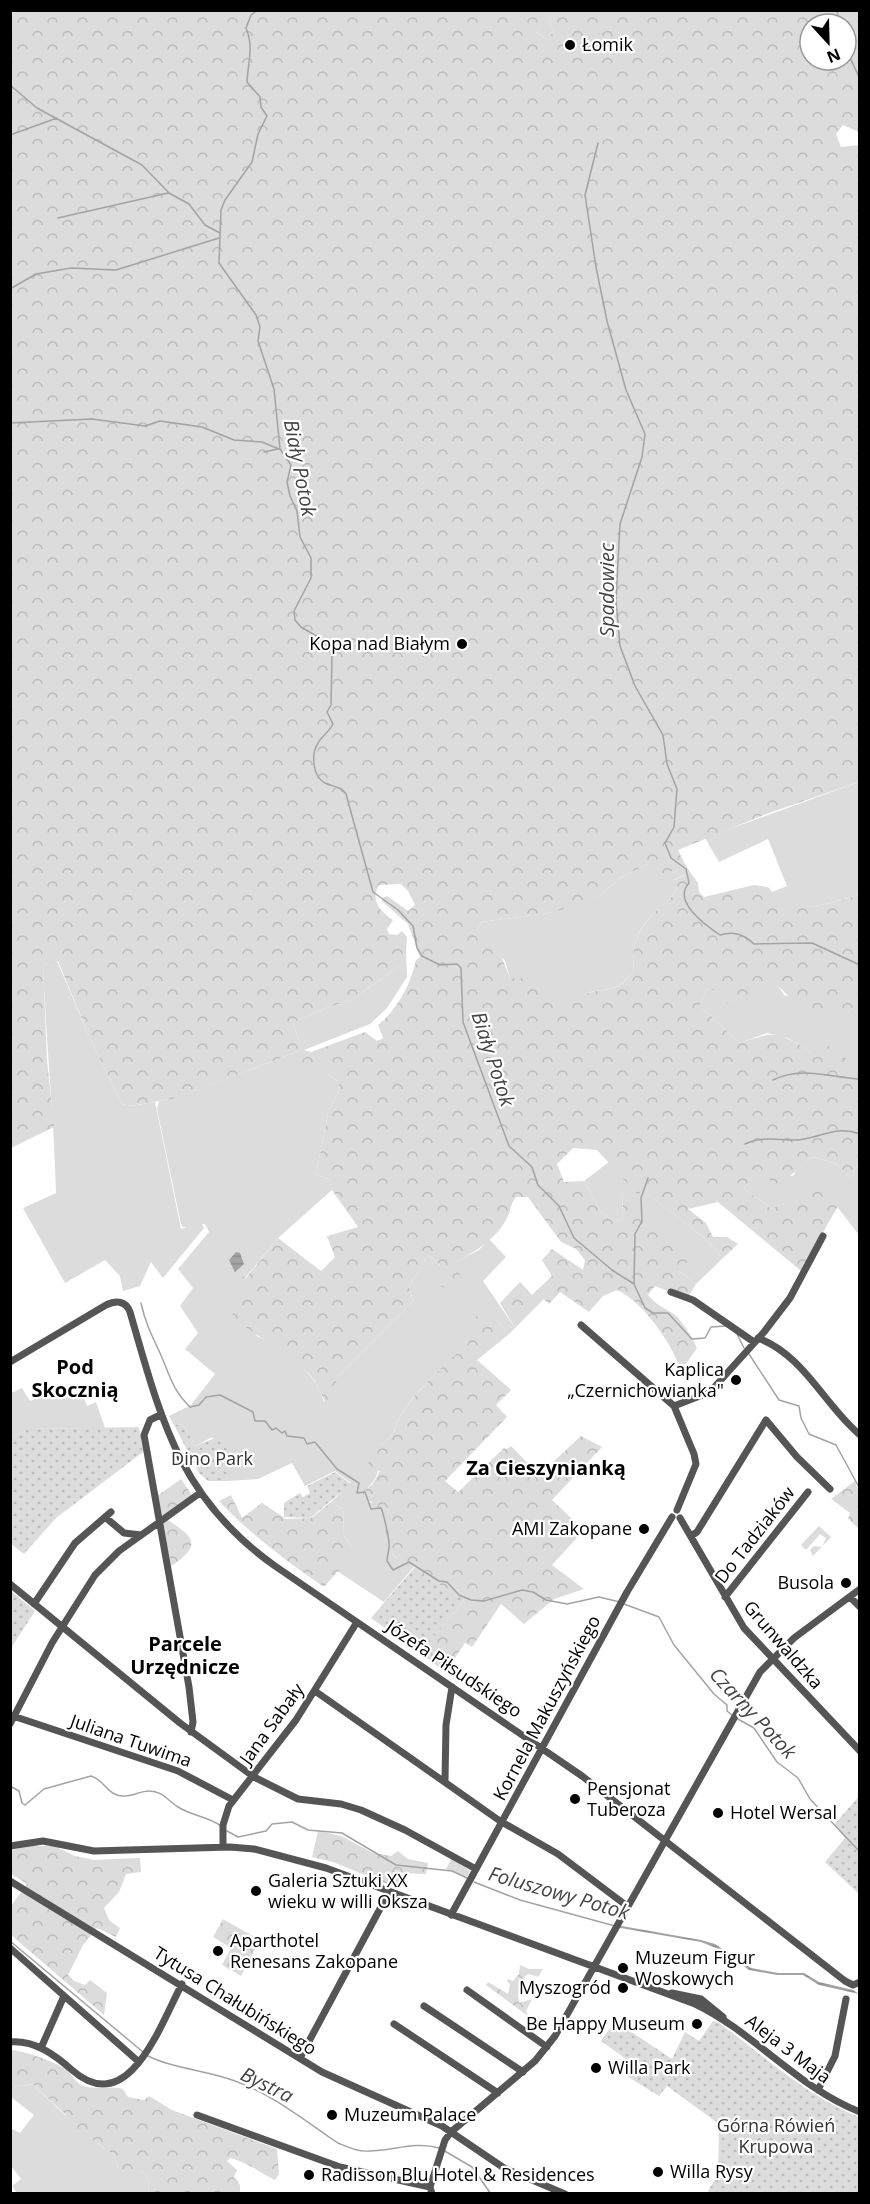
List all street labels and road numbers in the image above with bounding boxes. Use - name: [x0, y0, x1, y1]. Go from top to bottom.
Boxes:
- street label: Do Tadziaków: [709, 1481, 800, 1588]
- street label: Grunwaldzka: [739, 1595, 829, 1694]
- street label: Kornela Makuszyńskiego: [487, 1611, 605, 1804]
- street label: Józefa Piłsudskiego: [380, 1613, 527, 1723]
- street label: Jana Sabały: [232, 1677, 309, 1771]
- street label: Juliana Tuwima: [66, 1707, 195, 1772]
- street label: Tytusa Chałubińskiego: [150, 1940, 321, 2060]
- street label: Aleja 3 Maja: [741, 2008, 836, 2088]

